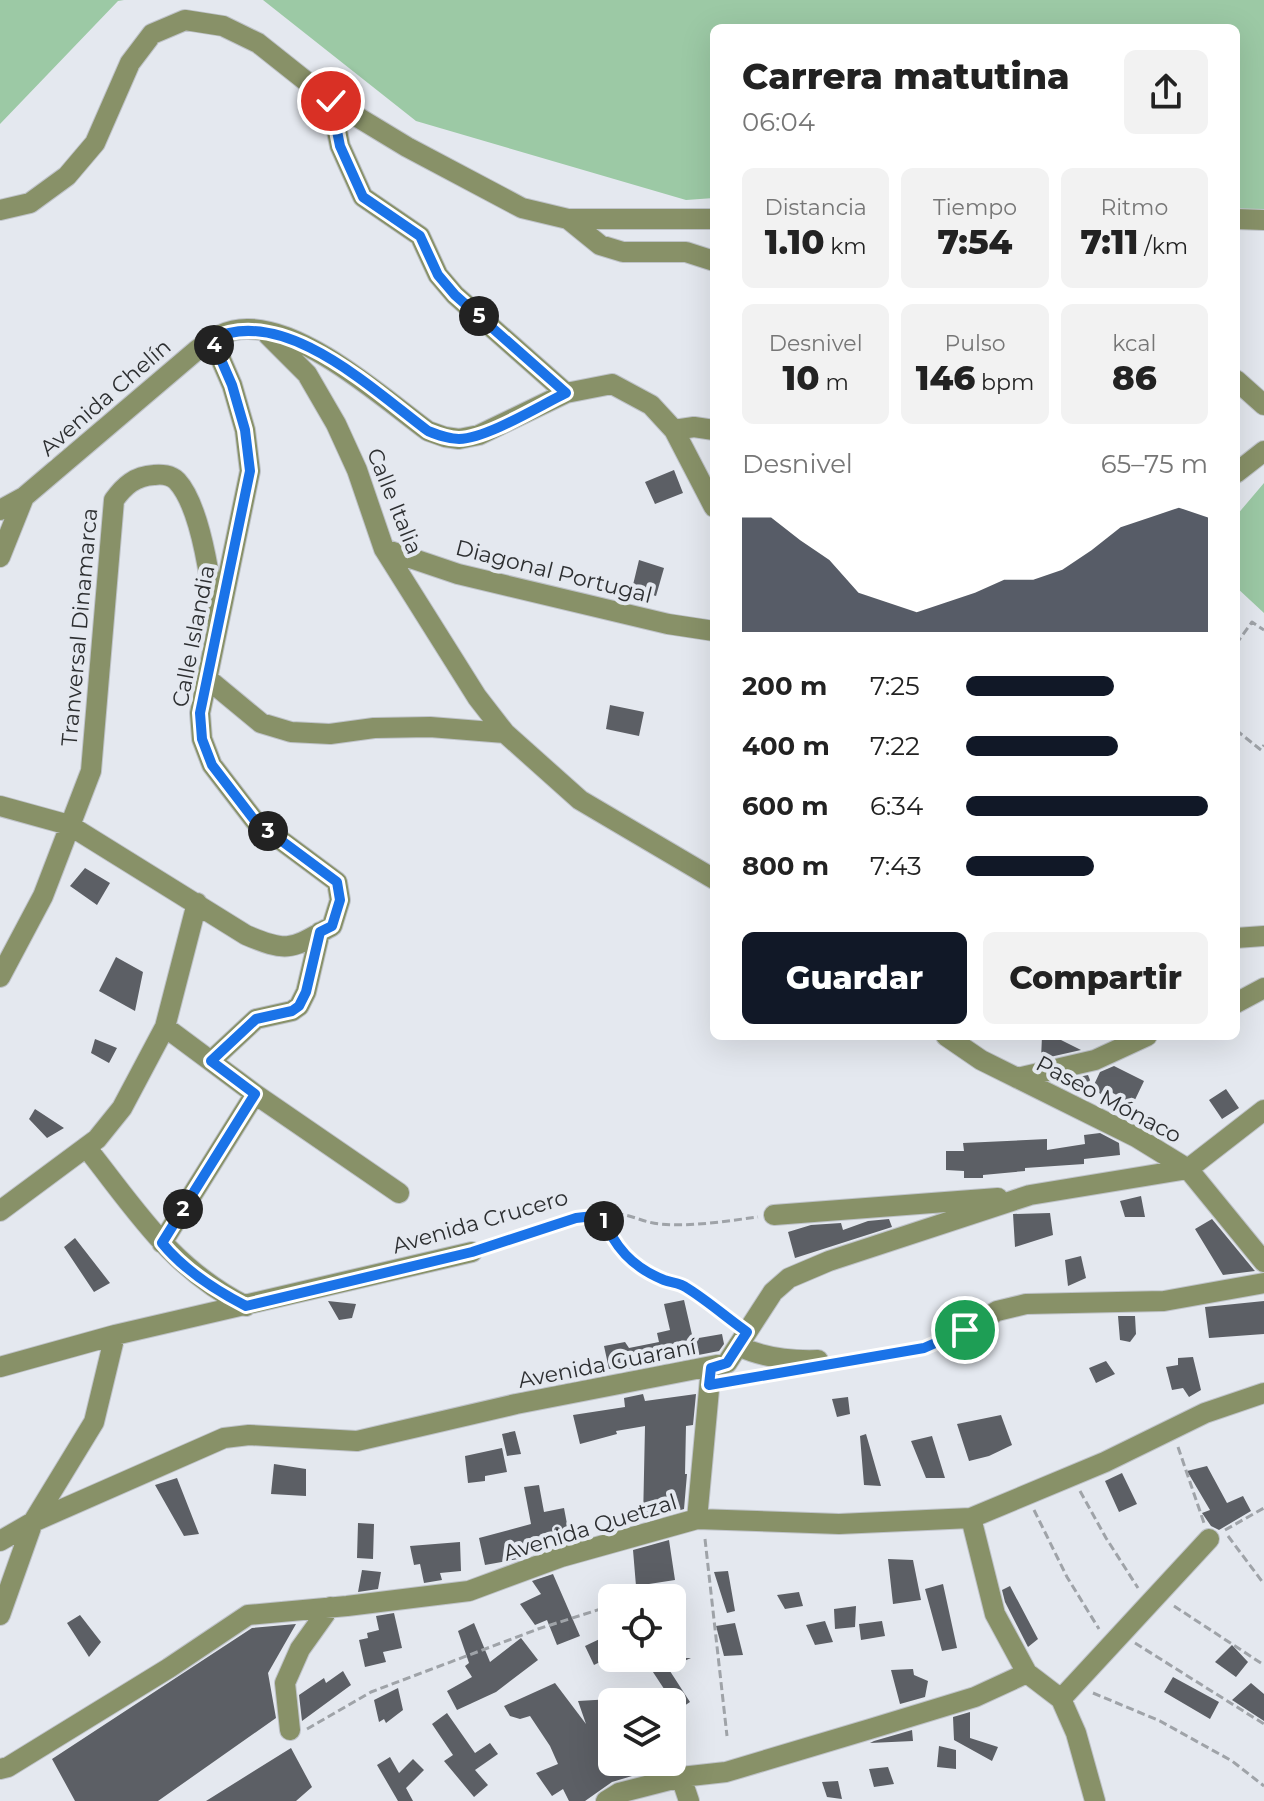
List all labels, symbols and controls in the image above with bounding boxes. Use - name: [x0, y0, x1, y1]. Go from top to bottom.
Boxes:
- button: share: [1124, 50, 1208, 134]
- text: Carrera matutina: [742, 54, 1070, 98]
- pin: [297, 67, 365, 135]
- icon: check: [309, 79, 353, 123]
- text: 06:04: [742, 106, 815, 138]
- text: Distancia: [765, 194, 867, 221]
- text: Tiempo: [933, 194, 1017, 221]
- text: Ritmo: [1100, 194, 1168, 221]
- text: 1.10: [765, 221, 825, 263]
- text: 7:54: [938, 221, 1012, 263]
- text: 7:11: [1081, 221, 1139, 263]
- text: km: [825, 233, 867, 260]
- text: /km: [1139, 233, 1188, 260]
- pin: 5: [459, 296, 499, 336]
- text: 5: [472, 302, 486, 329]
- pin: 4: [194, 325, 234, 365]
- text: Desnivel: [769, 330, 863, 357]
- text: Pulso: [944, 330, 1006, 357]
- text: kcal: [1112, 330, 1156, 357]
- text: 4: [206, 331, 222, 358]
- street label: Avenida Chelín: [34, 333, 176, 462]
- text: 10: [783, 357, 820, 399]
- text: 146: [916, 357, 975, 399]
- text: 86: [1112, 357, 1157, 399]
- text: m: [820, 369, 849, 396]
- text: bpm: [975, 369, 1034, 396]
- street label: Calle Italia: [361, 444, 428, 558]
- text: Desnivel: [742, 448, 853, 480]
- text: 65–75 m: [1101, 448, 1208, 480]
- street label: Tranversal Dinamarca: [56, 507, 103, 747]
- street label: Diagonal Portugal: [453, 534, 655, 609]
- street label: Calle Islandia: [166, 563, 221, 709]
- text: 200 m: [742, 670, 827, 702]
- text: 7:25: [870, 670, 920, 702]
- text: 400 m: [742, 730, 830, 762]
- text: 7:22: [870, 730, 920, 762]
- text: 600 m: [742, 790, 829, 822]
- text: 6:34: [870, 790, 923, 822]
- pin: 3: [248, 811, 288, 851]
- text: 3: [261, 817, 275, 844]
- text: 800 m: [742, 850, 829, 882]
- text: 7:43: [870, 850, 922, 882]
- button: Guardar: [742, 932, 967, 1024]
- button: Compartir: [983, 932, 1208, 1024]
- street label: Paseo Mónaco: [1031, 1050, 1186, 1149]
- street label: Avenida Crucero: [389, 1183, 571, 1259]
- pin: 2: [163, 1189, 203, 1229]
- text: 2: [177, 1195, 189, 1222]
- pin: 1: [584, 1201, 624, 1241]
- text: 1: [600, 1207, 608, 1234]
- pin: [931, 1296, 999, 1364]
- icon: arrive: [943, 1308, 987, 1352]
- street label: Avenida Guaraní: [516, 1333, 700, 1394]
- street label: Avenida Quetzal: [500, 1488, 680, 1567]
- map controls: [598, 1584, 686, 1776]
- button: locate: [598, 1584, 686, 1672]
- button: layers: [598, 1688, 686, 1776]

